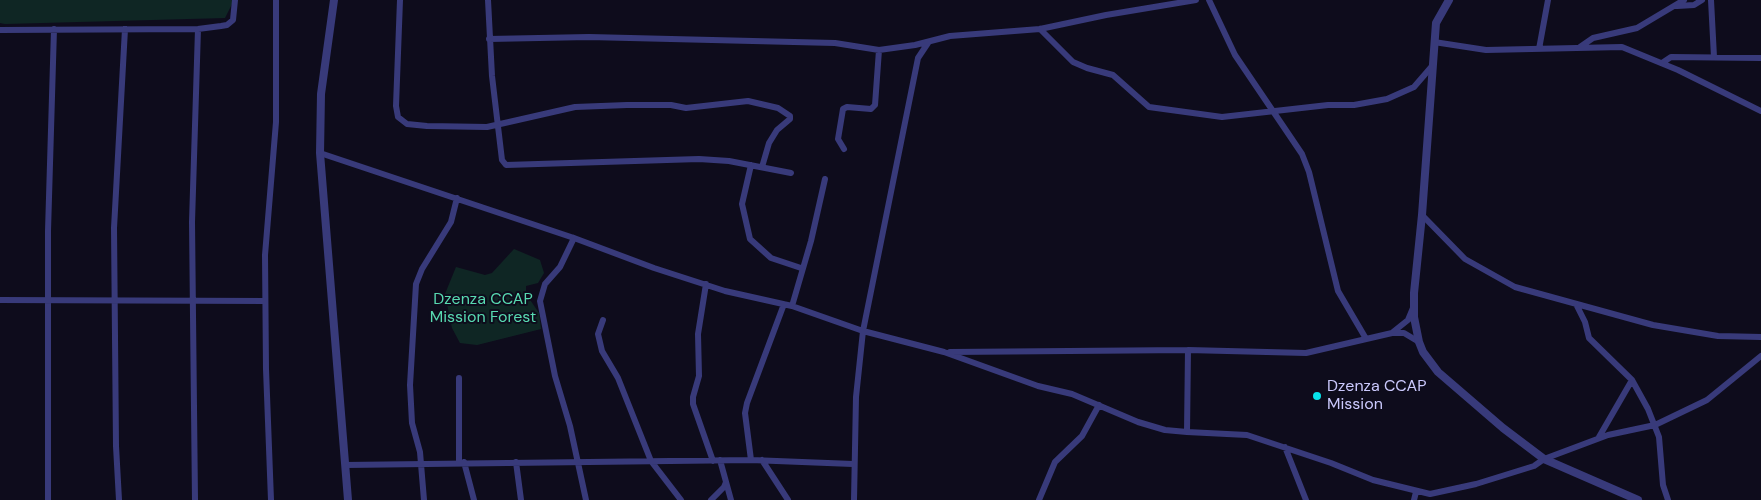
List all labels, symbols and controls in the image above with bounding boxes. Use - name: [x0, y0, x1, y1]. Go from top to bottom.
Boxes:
- park label: Dzenza CCAP Mission Forest: [430, 290, 536, 328]
- place label: Dzenza CCAP Mission: [1327, 377, 1426, 415]
- marker: Dzenza CCAP Mission: [1311, 390, 1323, 402]

